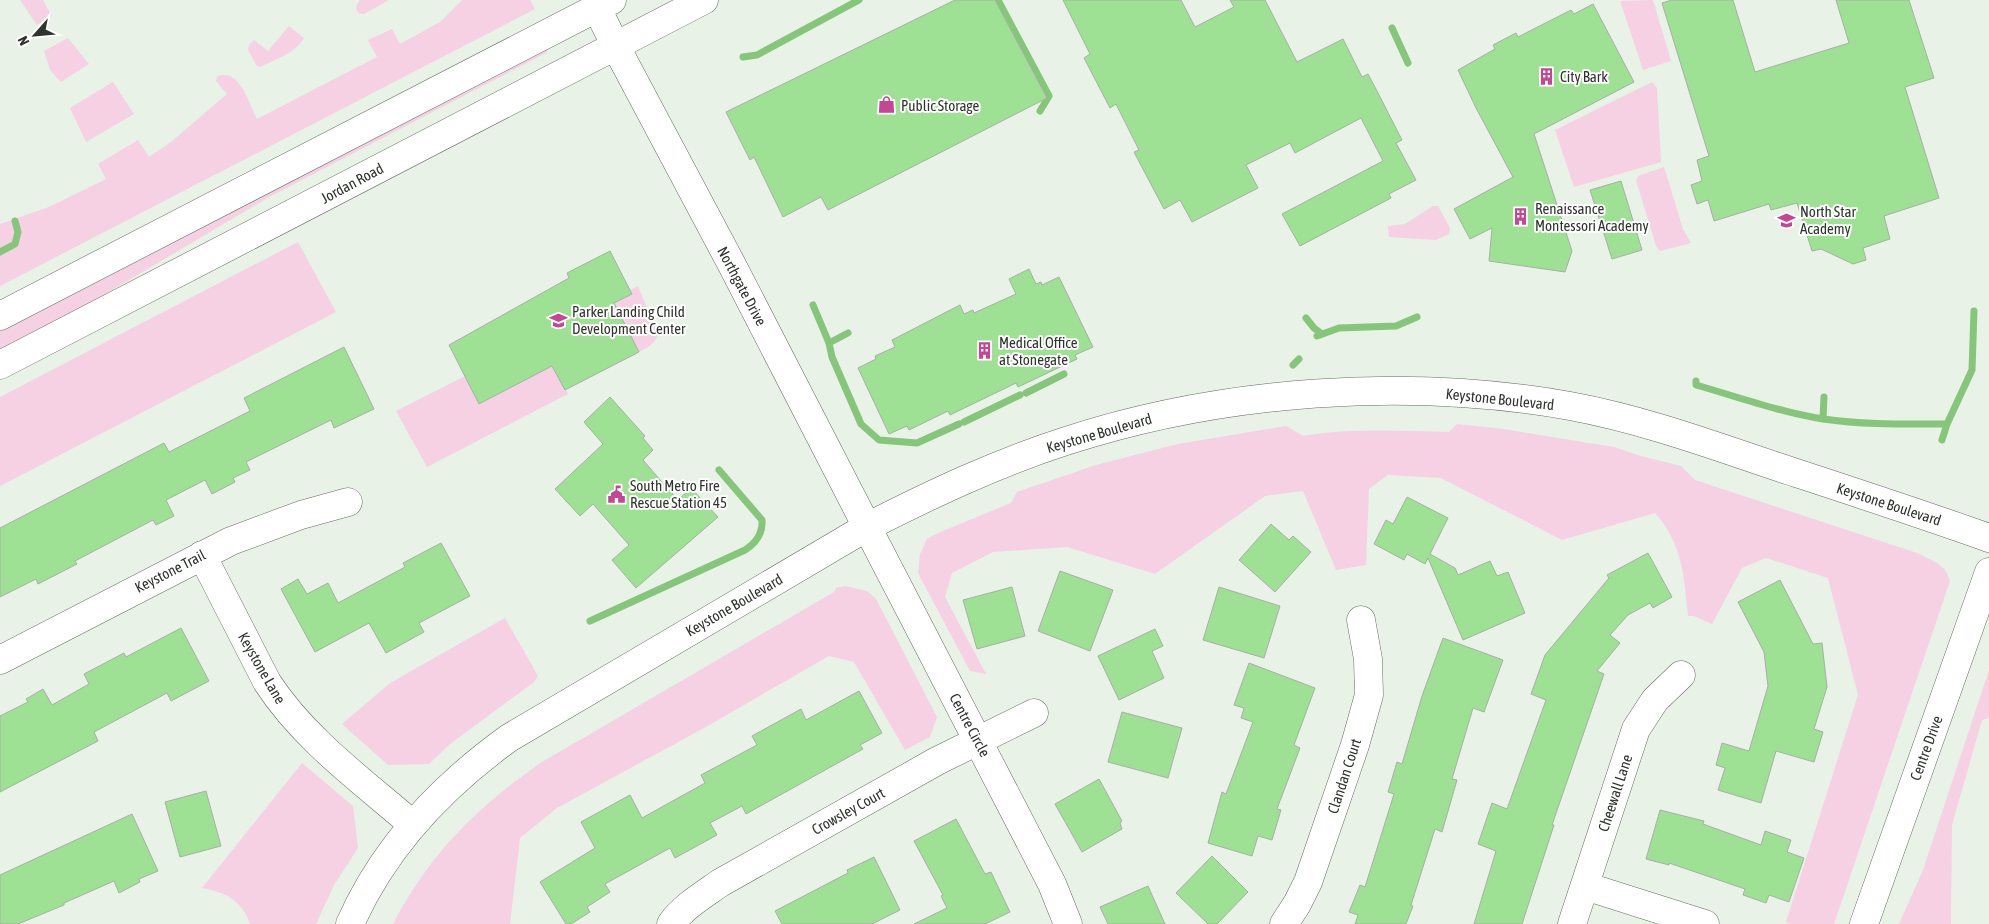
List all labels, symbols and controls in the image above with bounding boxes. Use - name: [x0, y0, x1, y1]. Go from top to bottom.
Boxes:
- north arrow: [10, 10, 60, 60]
- text: N: [14, 34, 32, 48]
- building icon: City Bark: [1536, 66, 1556, 86]
- place label: City Bark: [1560, 68, 1608, 85]
- shop icon: Public Storage: [877, 95, 897, 115]
- place label: Public Storage: [901, 97, 980, 114]
- street label: Jordan Road: [318, 159, 386, 207]
- place label: Renaissance Montessori Academy: [1535, 200, 1649, 234]
- place label: North Star Academy: [1800, 203, 1856, 237]
- building icon: Renaissance Montessori Academy: [1511, 207, 1531, 227]
- school or university icon: North Star Academy: [1776, 210, 1796, 230]
- street label: Northgate Drive: [714, 244, 770, 329]
- place label: Parker Landing Child Development Center: [572, 303, 686, 337]
- school or university icon: Parker Landing Child Development Center: [548, 310, 568, 330]
- place label: Medical Office at Stonegate: [999, 334, 1078, 368]
- building icon: Medical Office at Stonegate: [975, 341, 995, 361]
- street label: Keystone Boulevard: [1445, 385, 1555, 413]
- street label: Keystone Boulevard: [1044, 410, 1154, 456]
- place label: South Metro Fire Rescue Station 45: [630, 477, 727, 511]
- street label: Keystone Boulevard: [1835, 479, 1943, 529]
- public building icon: South Metro Fire Rescue Station 45: [606, 484, 626, 504]
- street label: Keystone Trail: [132, 546, 208, 596]
- street label: Keystone Boulevard: [683, 570, 785, 640]
- street label: Keystone Lane: [235, 629, 289, 707]
- street label: Centre Circle: [946, 690, 994, 760]
- street label: Centre Drive: [1906, 713, 1946, 783]
- street label: Clandan Court: [1324, 736, 1364, 816]
- street label: Cheewall Lane: [1595, 752, 1636, 834]
- street label: Crowsley Court: [809, 784, 887, 838]

